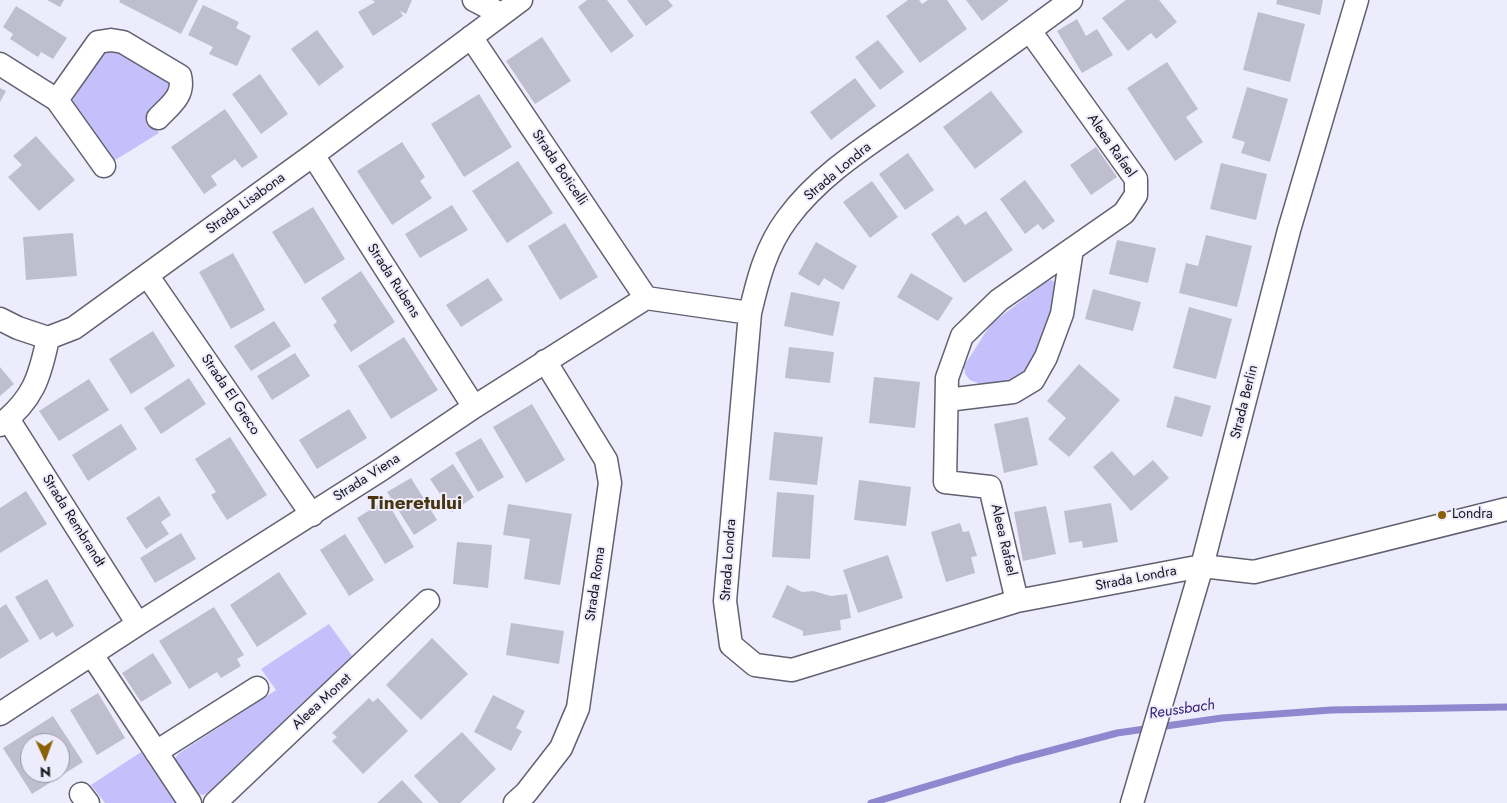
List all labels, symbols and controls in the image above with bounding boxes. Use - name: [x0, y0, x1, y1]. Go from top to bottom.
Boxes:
- street label: Aleea Rafael: [1083, 111, 1139, 181]
- street label: Strada Boticelli: [527, 127, 591, 209]
- street label: Strada Londra: [801, 139, 875, 205]
- street label: Strada Lisabona: [203, 170, 289, 238]
- street label: Strada Rubens: [363, 241, 423, 321]
- street label: Strada El Greco: [197, 352, 263, 438]
- street label: Strada Berlin: [1228, 363, 1262, 441]
- street label: Strada Viena: [331, 450, 403, 506]
- street label: Strada Rembrandt: [38, 472, 108, 570]
- district label: Tineretului: [368, 493, 462, 515]
- street label: Aleea Rafael: [987, 502, 1019, 578]
- place label: Londra: [1452, 507, 1493, 523]
- marker: Londra: [1436, 509, 1448, 521]
- street label: Strada Londra: [718, 518, 740, 602]
- street label: Strada Roma: [582, 546, 610, 622]
- street label: Strada Londra: [1094, 563, 1178, 595]
- street label: Aleea Monet: [289, 670, 355, 734]
- water label: Reussbach: [1148, 696, 1216, 724]
- north arrow: [20, 733, 70, 783]
- text: N: [40, 762, 51, 782]

